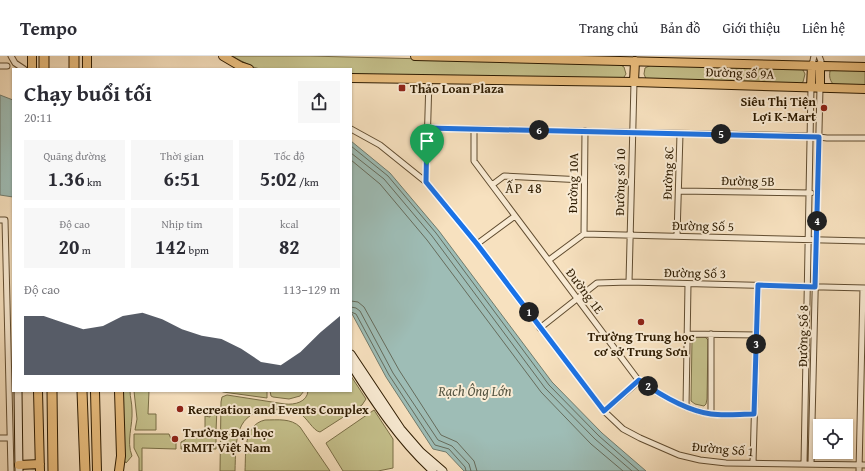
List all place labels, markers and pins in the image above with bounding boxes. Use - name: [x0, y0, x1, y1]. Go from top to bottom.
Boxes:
- place label: Thảo Loan Plaza: [410, 79, 504, 98]
- marker: Thảo Loan Plaza: [397, 83, 407, 93]
- place label: Siêu Thị Tiện Lợi K-Mart: [740, 92, 816, 126]
- marker: Siêu Thị Tiện Lợi K-Mart: [819, 103, 829, 113]
- pin: 6: [529, 120, 549, 140]
- pin: [410, 124, 444, 165]
- pin: 5: [711, 124, 731, 144]
- pin: 4: [807, 211, 827, 231]
- pin: 1: [519, 302, 539, 322]
- marker: Trường Trung học cơ sở Trung Sơn: [636, 317, 646, 327]
- place label: Trường Trung học cơ sở Trung Sơn: [587, 327, 695, 361]
- pin: 3: [746, 334, 766, 354]
- pin: 2: [638, 376, 658, 396]
- place label: Recreation and Events Complex: [188, 400, 369, 419]
- marker: Recreation and Events Complex: [175, 404, 185, 414]
- place label: Trường Đại học RMIT Việt Nam: [183, 423, 274, 457]
- marker: Trường Đại học RMIT Việt Nam: [170, 434, 180, 444]

